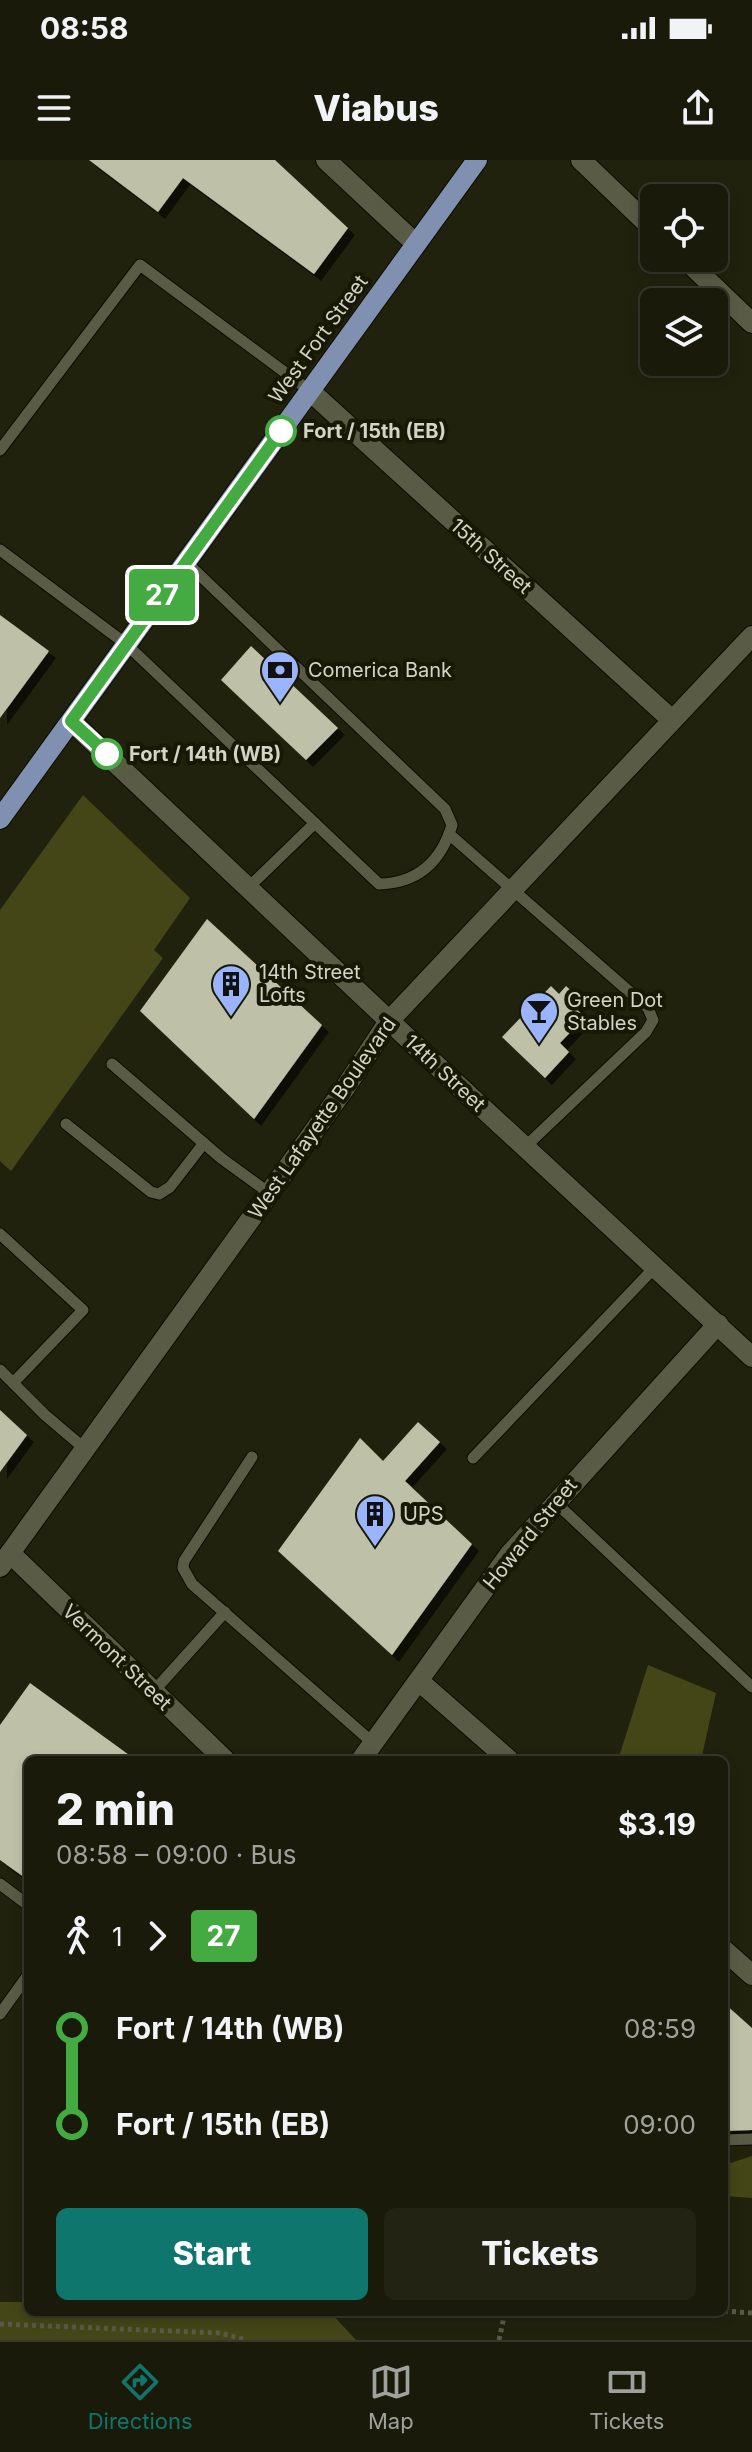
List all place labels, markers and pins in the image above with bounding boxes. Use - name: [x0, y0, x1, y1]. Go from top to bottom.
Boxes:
- marker: Fort / 15th (EB): [266, 416, 296, 446]
- place label: Fort / 15th (EB): [303, 419, 446, 443]
- bank icon: Comerica Bank: [259, 649, 301, 704]
- place label: Comerica Bank: [308, 658, 452, 682]
- marker: Fort / 14th (WB): [92, 739, 122, 769]
- place label: Fort / 14th (WB): [129, 742, 281, 766]
- place label: 14th Street Lofts: [259, 960, 361, 1007]
- building icon: 14th Street Lofts: [210, 963, 252, 1018]
- place label: Green Dot Stables: [567, 988, 663, 1035]
- bar icon: Green Dot Stables: [518, 990, 560, 1045]
- building icon: UPS: [354, 1493, 396, 1548]
- place label: UPS: [403, 1502, 444, 1526]

